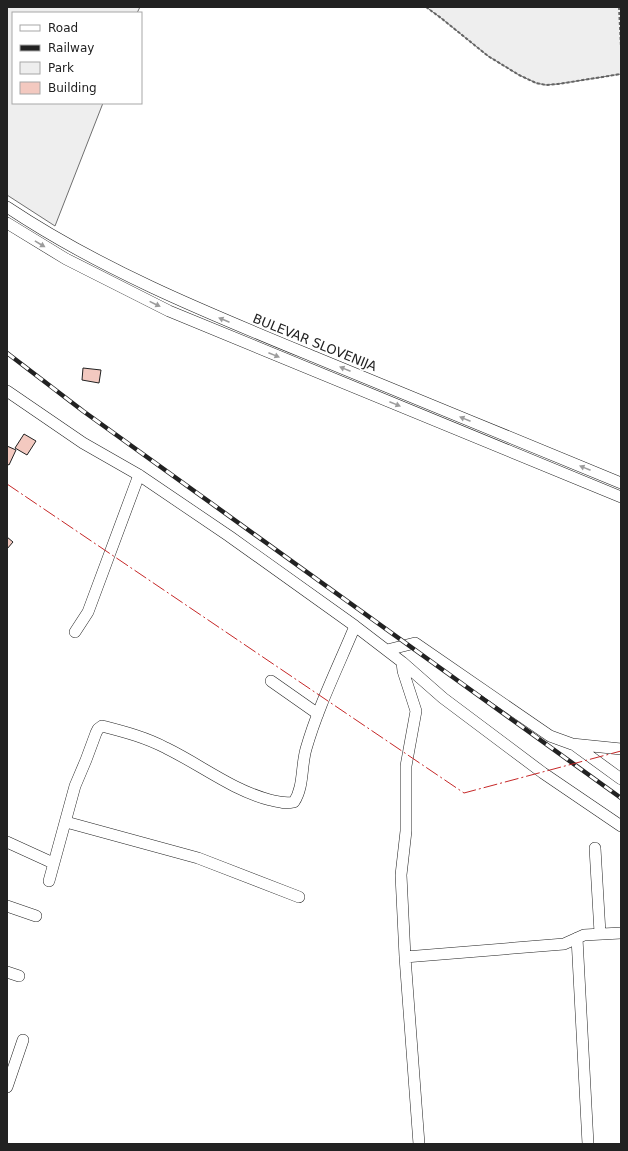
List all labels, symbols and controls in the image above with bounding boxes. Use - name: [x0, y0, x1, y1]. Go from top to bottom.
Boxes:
- legend: [12, 12, 142, 104]
- text: Road: [48, 21, 78, 35]
- text: Railway: [48, 41, 94, 55]
- text: Park: [48, 61, 74, 75]
- text: Building: [48, 81, 97, 95]
- one-way arrow: [34, 240, 46, 247]
- one-way arrow: [149, 301, 161, 307]
- street label: BULEVAR SLOVENIJA: [251, 311, 379, 374]
- one-way arrow: [219, 317, 230, 323]
- one-way arrow: [269, 352, 280, 358]
- one-way arrow: [338, 366, 350, 372]
- one-way arrow: [389, 402, 401, 408]
- one-way arrow: [458, 415, 470, 421]
- one-way arrow: [578, 465, 590, 471]

